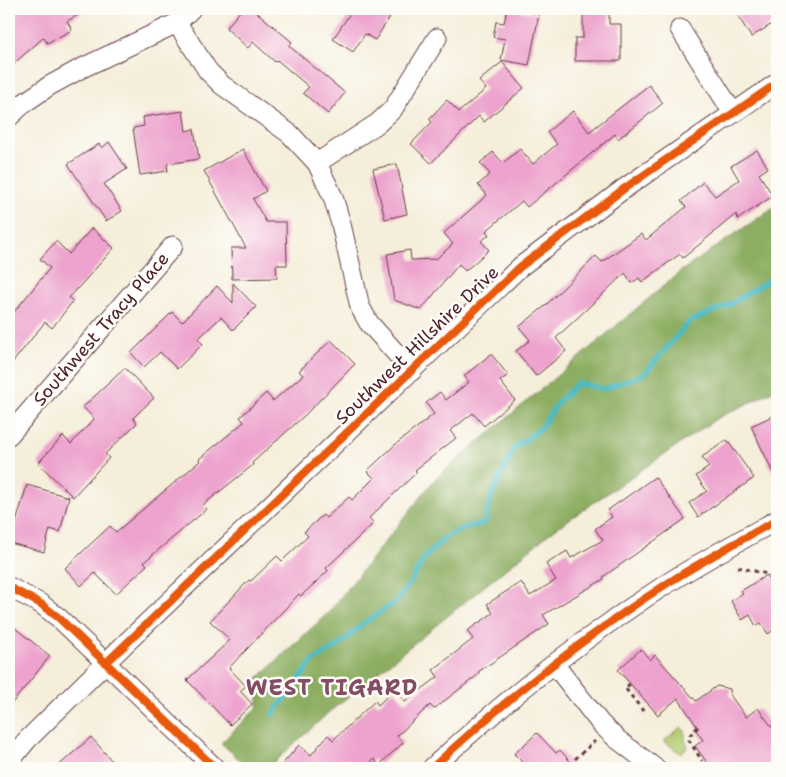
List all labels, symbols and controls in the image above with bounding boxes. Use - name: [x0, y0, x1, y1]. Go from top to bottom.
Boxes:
- street label: Southwest Tracy Place: [28, 247, 174, 411]
- street label: Southwest Hillshire Drive: [330, 260, 504, 430]
- district label: WEST TIGARD: [246, 673, 418, 702]

